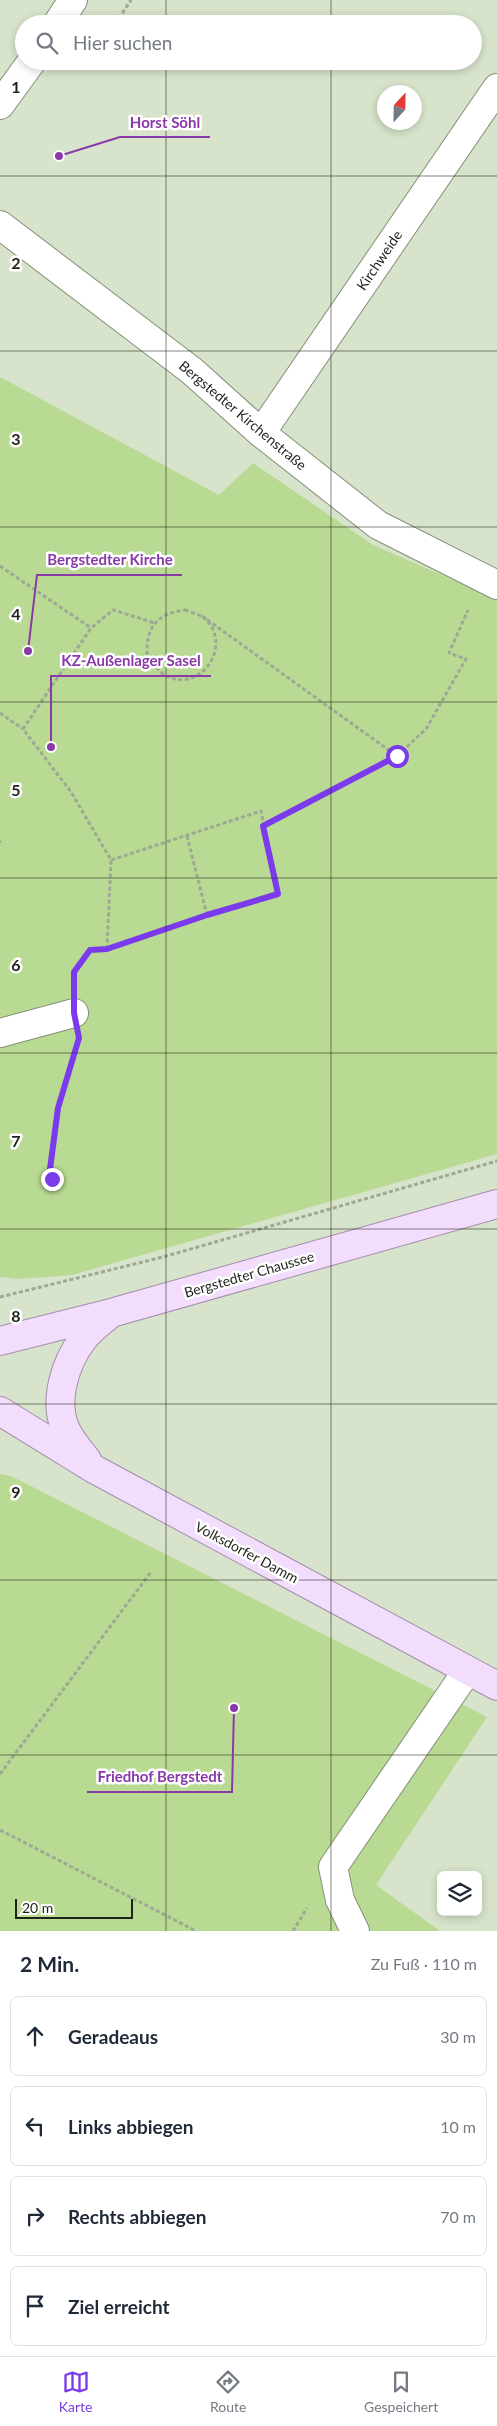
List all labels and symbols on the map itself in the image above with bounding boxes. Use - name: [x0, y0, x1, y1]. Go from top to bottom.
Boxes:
- text: 1: [11, 77, 21, 96]
- north arrow: [377, 85, 422, 130]
- callout: Horst Söhl: [120, 107, 210, 137]
- text: Horst Söhl: [130, 113, 200, 131]
- street label: Kirchweide: [353, 227, 405, 293]
- text: 2: [11, 253, 21, 272]
- street label: Bergstedter Kirchenstraße: [176, 357, 310, 473]
- text: 3: [11, 429, 21, 448]
- callout: Bergstedter Kirche: [37, 545, 182, 575]
- text: Bergstedter Kirche: [47, 550, 173, 568]
- text: 4: [11, 604, 21, 623]
- callout: KZ-Außenlager Sasel: [51, 646, 211, 676]
- text: KZ-Außenlager Sasel: [61, 651, 201, 669]
- route start: [386, 745, 409, 768]
- text: 5: [11, 780, 21, 799]
- text: 6: [11, 955, 21, 974]
- text: 7: [11, 1131, 21, 1150]
- route end: [41, 1168, 64, 1191]
- street label: Bergstedter Chaussee: [182, 1247, 316, 1301]
- text: 8: [11, 1306, 21, 1325]
- text: 9: [11, 1482, 21, 1501]
- street label: Volksdorfer Damm: [192, 1518, 302, 1586]
- callout: Friedhof Bergstedt: [87, 1762, 232, 1792]
- text: Friedhof Bergstedt: [98, 1767, 223, 1785]
- scale bar: [15, 1896, 132, 1919]

